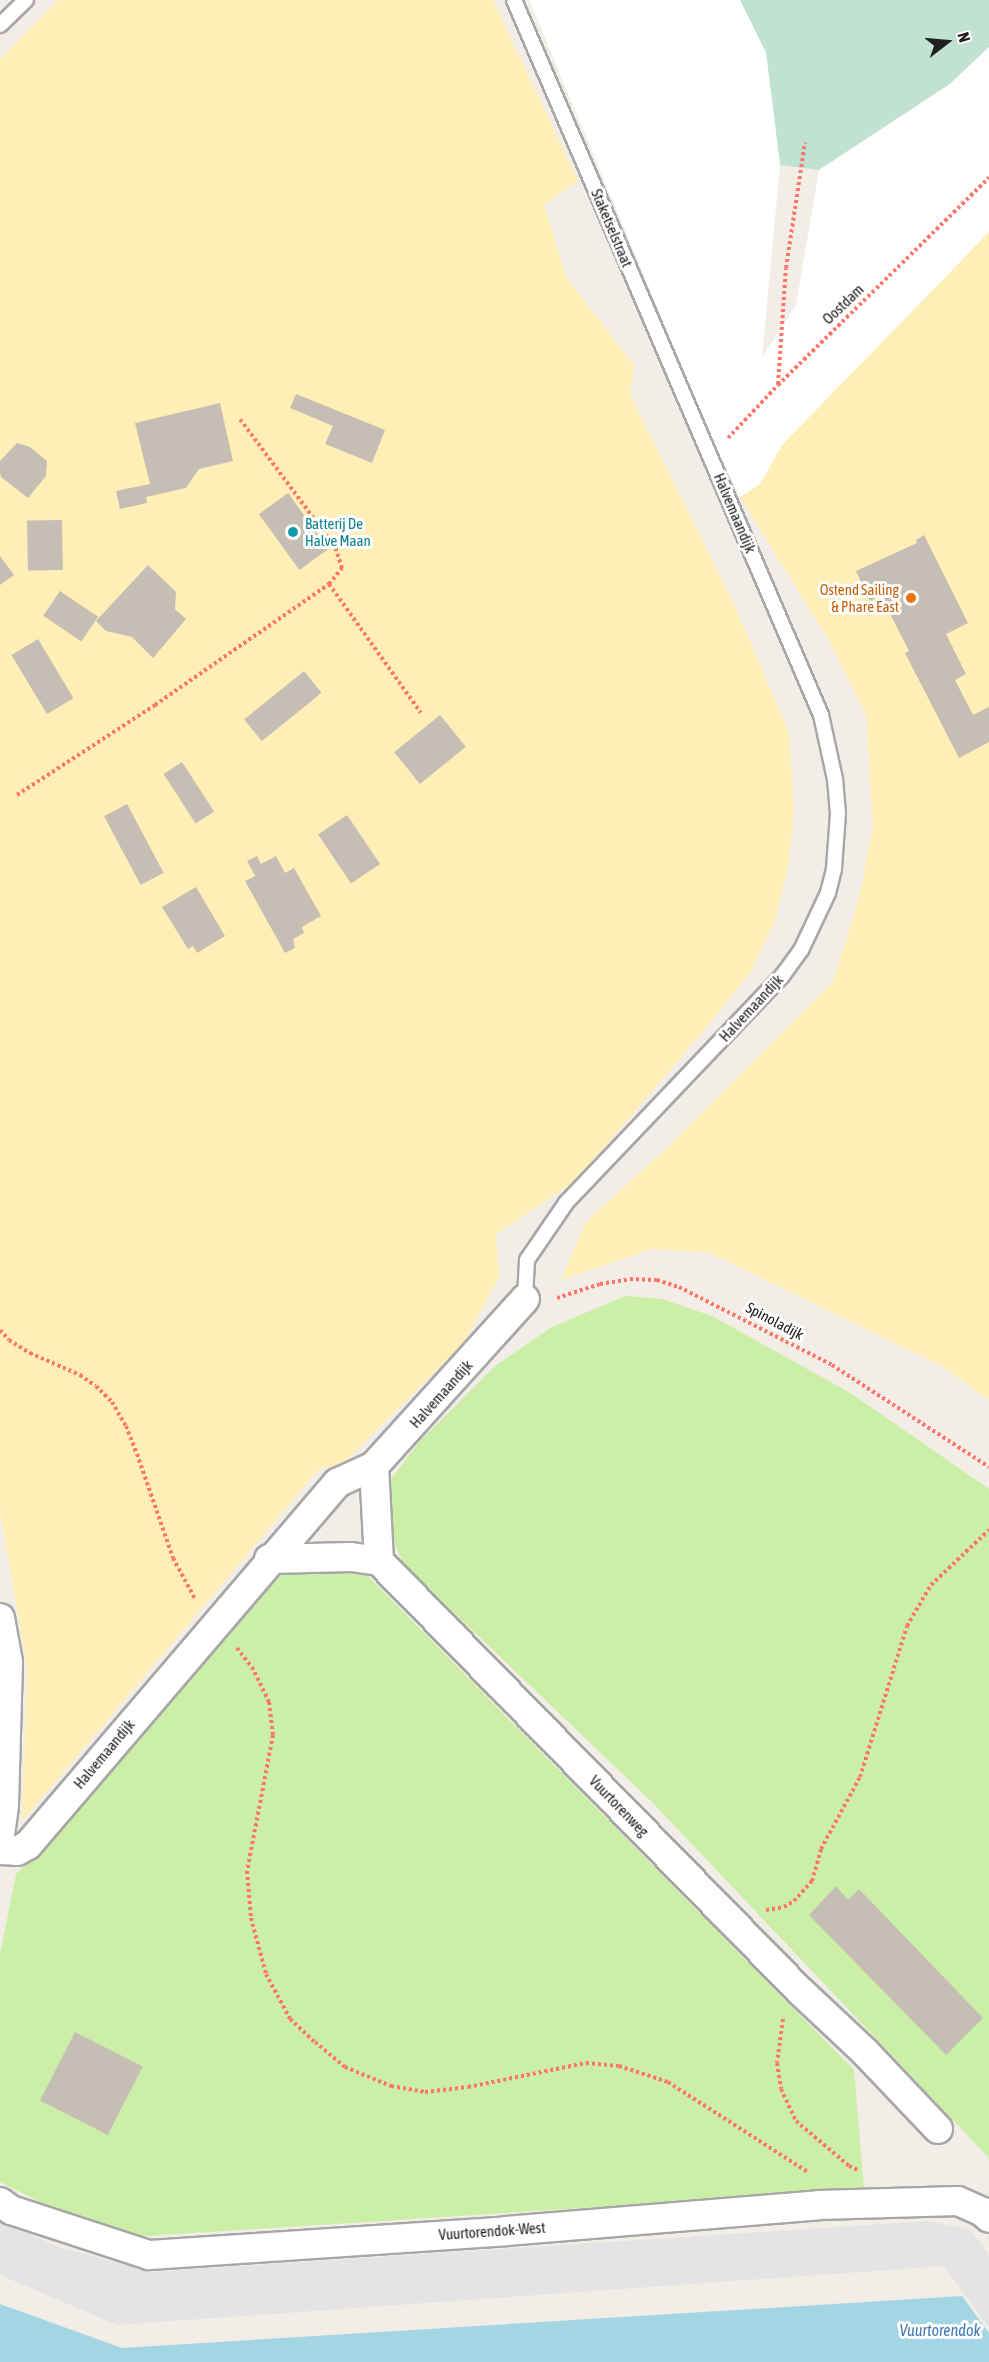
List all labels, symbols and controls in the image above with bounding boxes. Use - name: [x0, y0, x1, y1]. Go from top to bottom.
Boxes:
- north arrow: [917, 12, 977, 72]
- text: N: [954, 30, 974, 44]
- street label: Staketselstraat: [587, 186, 637, 270]
- street label: Oostdam: [819, 280, 867, 328]
- street label: Halvemaandijk: [710, 470, 760, 556]
- place label: Batterij De Halve Maan: [305, 514, 371, 549]
- marker: Batterij De Halve Maan: [286, 525, 300, 539]
- place label: Ostend Sailing & Phare East: [820, 580, 899, 615]
- marker: Ostend Sailing & Phare East: [904, 591, 918, 605]
- street label: Halvemaandijk: [715, 971, 787, 1045]
- street label: Spinoladijk: [743, 1298, 807, 1344]
- street label: Halvemaandijk: [406, 1356, 476, 1432]
- street label: Halvemaandijk: [70, 1716, 138, 1792]
- street label: Vuurtorenweg: [586, 1772, 652, 1840]
- street label: Vuurtorendok-West: [438, 2218, 546, 2244]
- water label: Vuurtorendok: [900, 2320, 980, 2340]

